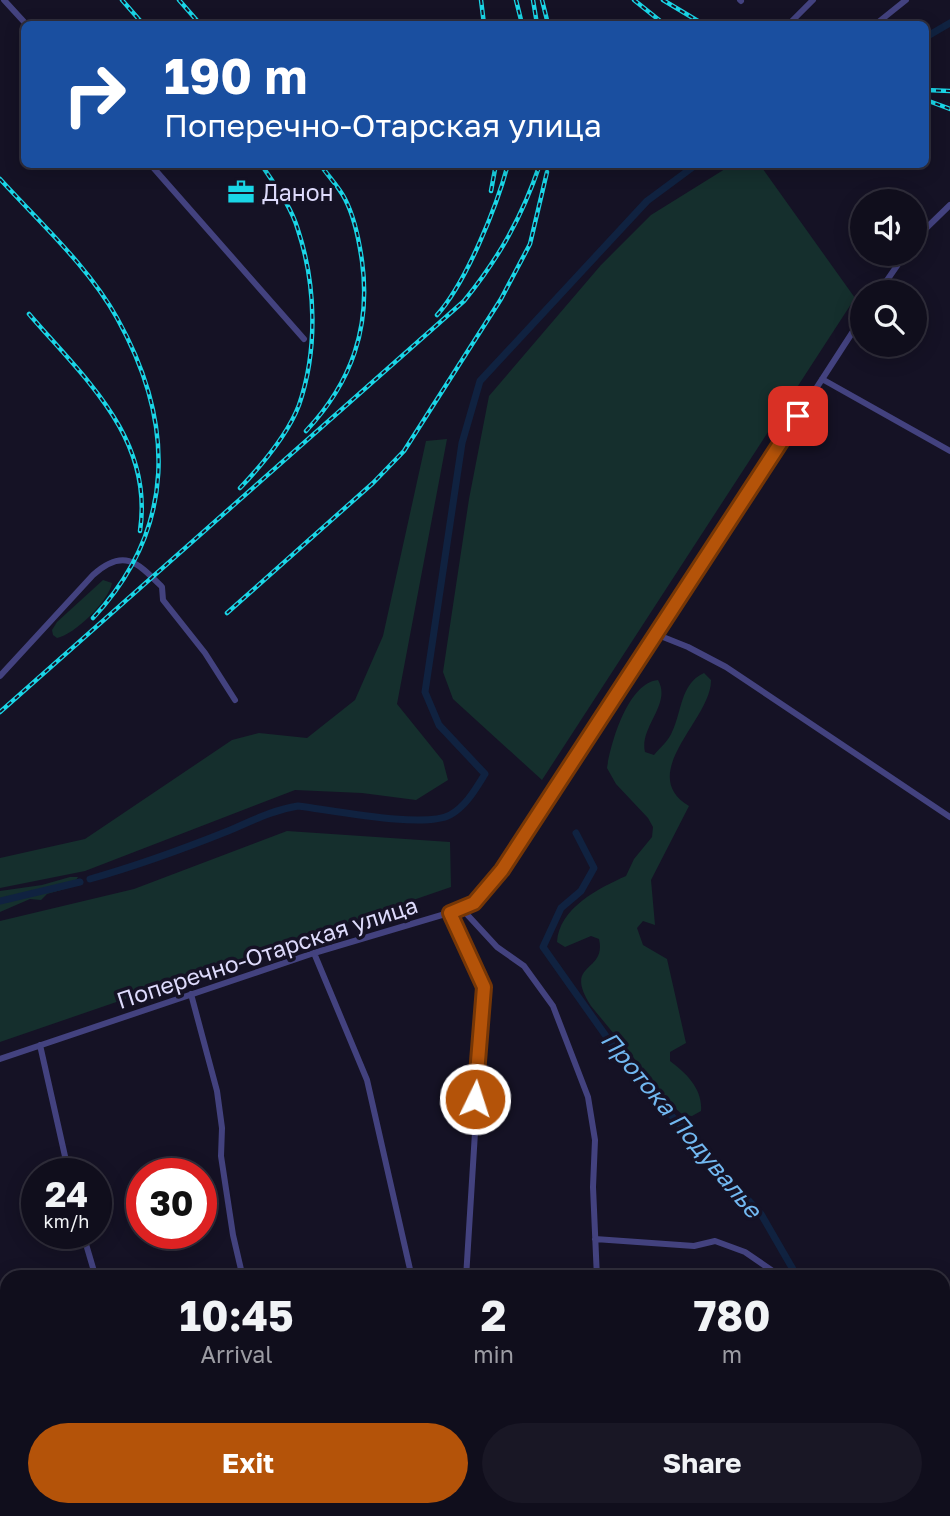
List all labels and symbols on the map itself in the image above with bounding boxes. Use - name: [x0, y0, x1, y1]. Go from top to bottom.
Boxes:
- office icon: Данон: [226, 177, 256, 207]
- place label: Данон: [262, 178, 334, 206]
- pin: [768, 386, 828, 446]
- street label: Поперечно-Отарская улица: [113, 890, 421, 1014]
- water label: Протока Подувалье: [595, 1025, 770, 1225]
- position arrow: [438, 1062, 512, 1136]
- speed limit sign: 30: [126, 1158, 217, 1249]

